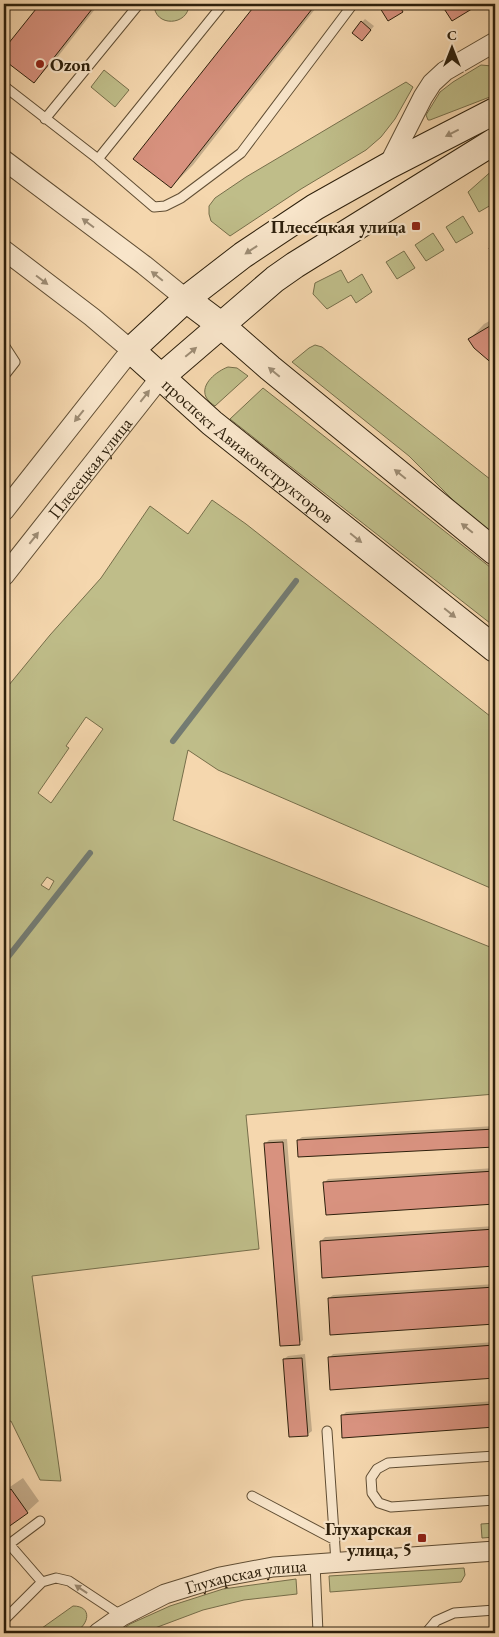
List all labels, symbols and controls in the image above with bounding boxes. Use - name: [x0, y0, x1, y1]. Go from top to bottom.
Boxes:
- north arrow: [426, 22, 476, 72]
- text: С: [447, 26, 457, 44]
- place label: Ozon: [50, 53, 91, 76]
- marker: Ozon: [34, 58, 46, 70]
- one-way arrow: [445, 129, 459, 137]
- place label: Плесецкая улица: [271, 215, 406, 238]
- one-way arrow: [82, 218, 95, 229]
- marker: Плесецкая улица: [410, 220, 422, 232]
- one-way arrow: [244, 245, 258, 254]
- one-way arrow: [150, 270, 163, 281]
- one-way arrow: [35, 275, 49, 285]
- one-way arrow: [184, 346, 197, 357]
- one-way arrow: [268, 366, 281, 377]
- street label: проспект Авиаконструкторов: [158, 373, 339, 528]
- one-way arrow: [140, 390, 151, 403]
- one-way arrow: [74, 409, 85, 422]
- street label: Плесецкая улица: [42, 412, 137, 523]
- one-way arrow: [394, 469, 407, 480]
- one-way arrow: [460, 523, 473, 534]
- one-way arrow: [29, 531, 39, 544]
- one-way arrow: [349, 532, 362, 543]
- one-way arrow: [443, 607, 456, 618]
- place label: Глухарская улица, 5: [325, 1517, 412, 1561]
- marker: Глухарская улица, 5: [416, 1532, 428, 1544]
- street label: Глухарская улица: [182, 1553, 308, 1599]
- one-way arrow: [74, 1584, 87, 1594]

